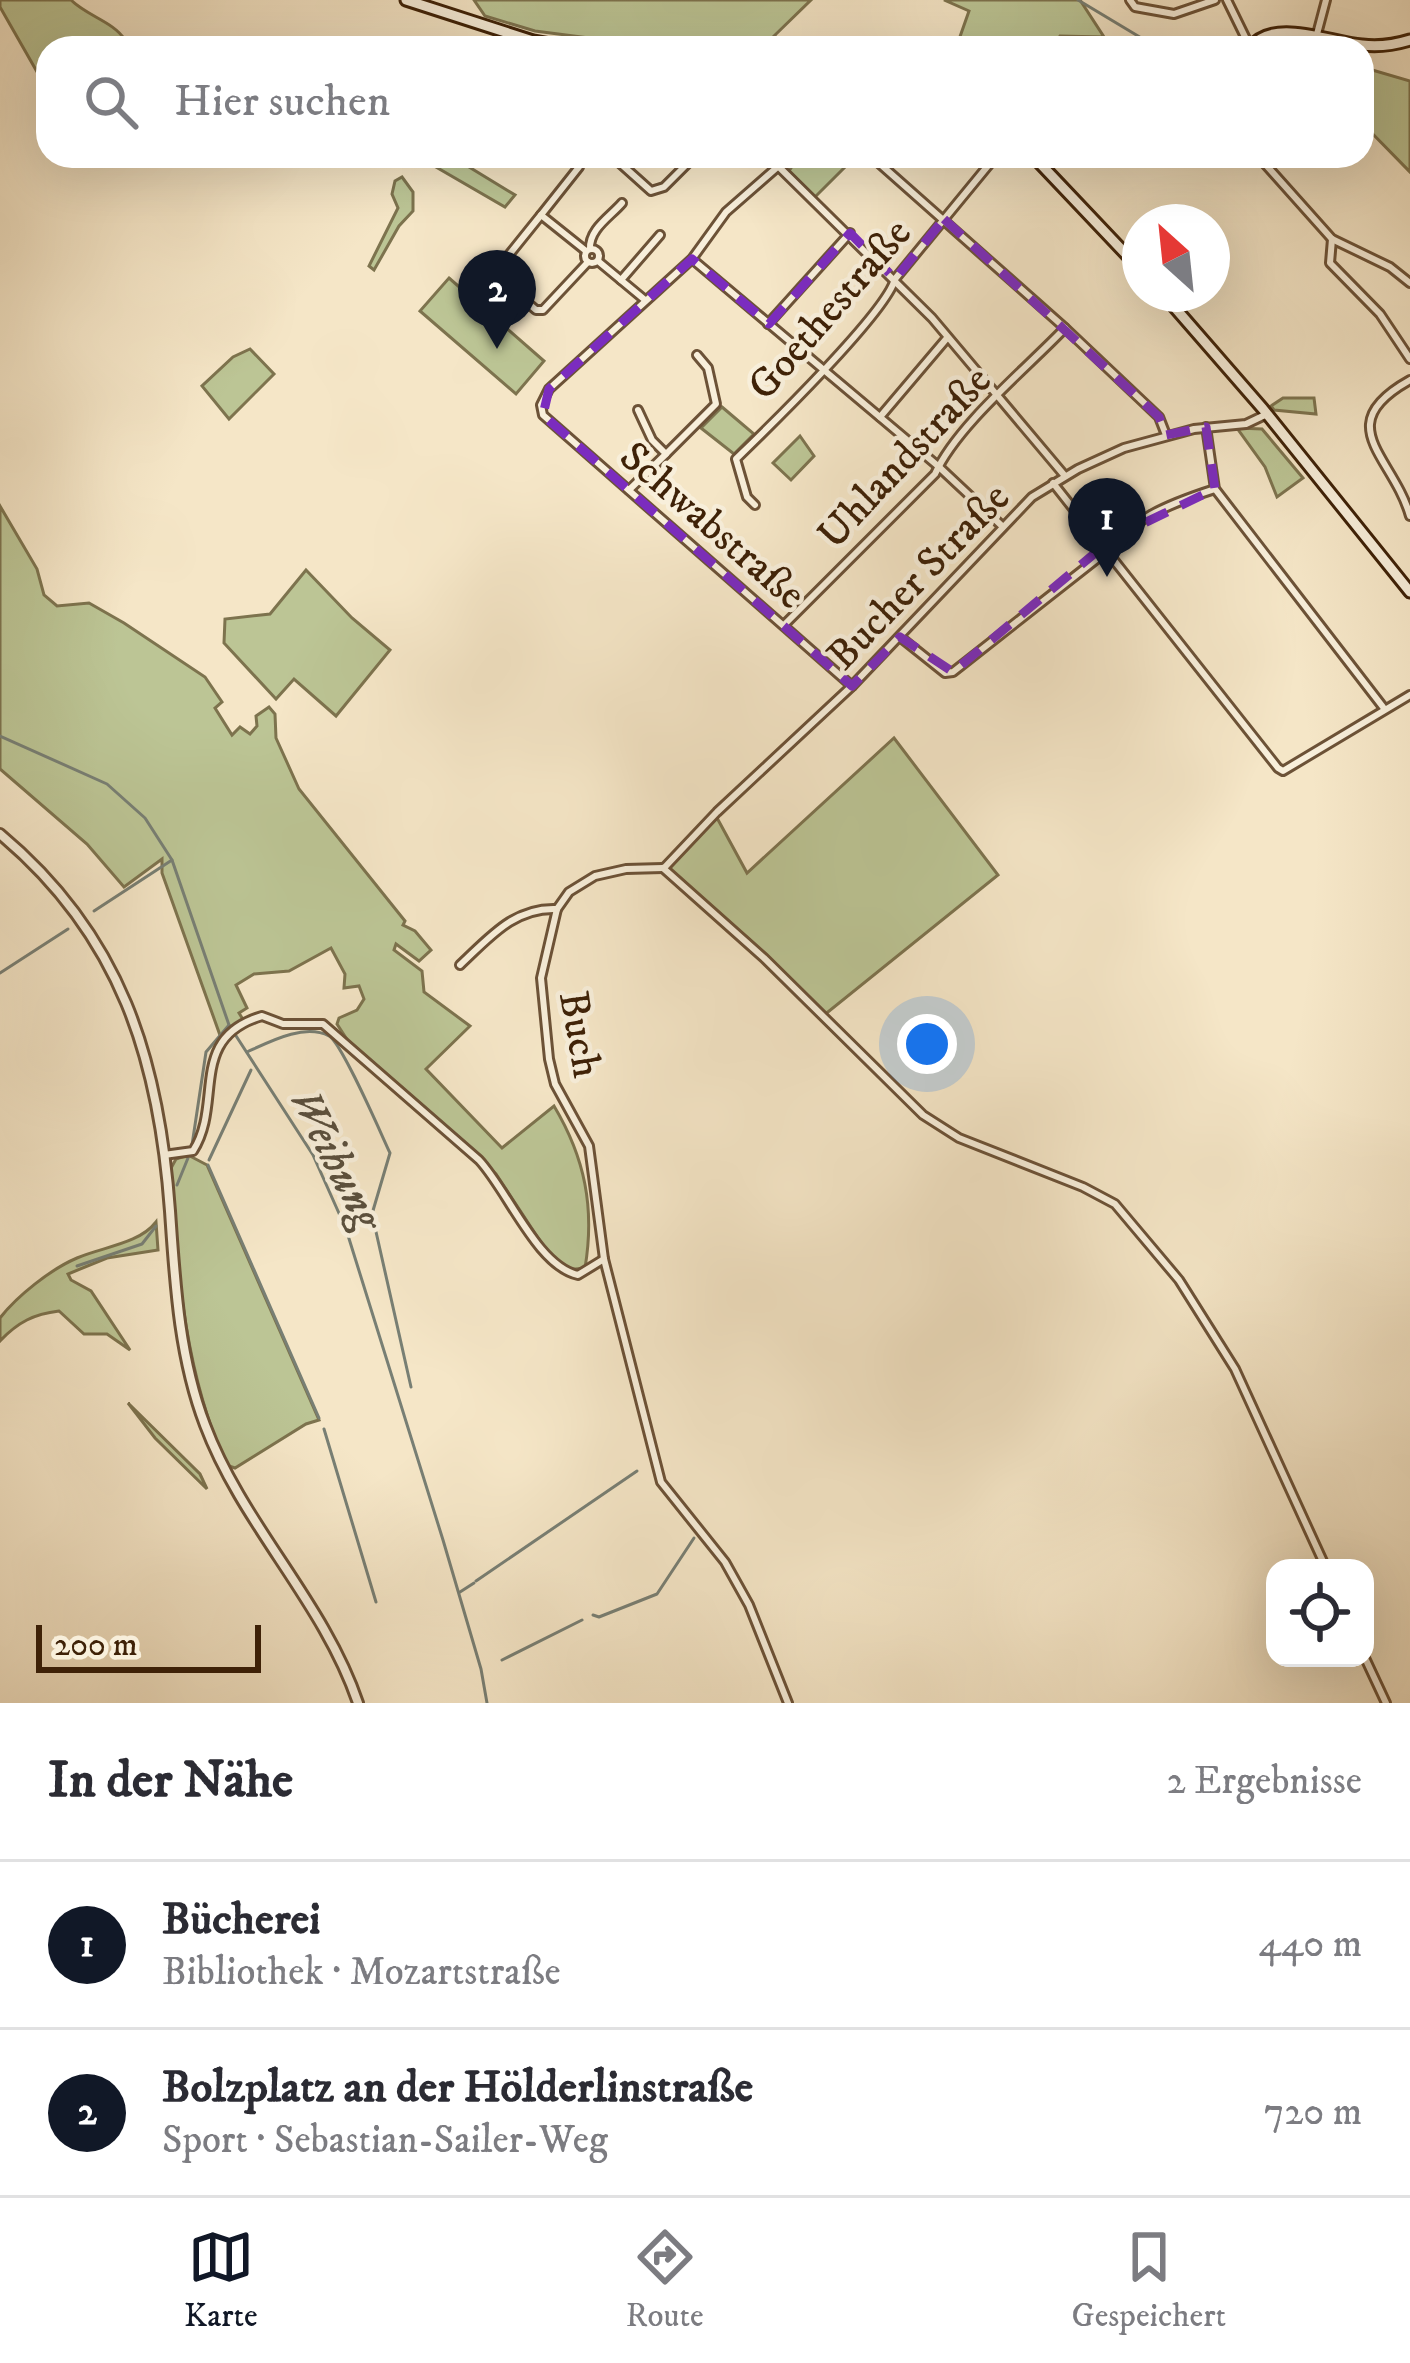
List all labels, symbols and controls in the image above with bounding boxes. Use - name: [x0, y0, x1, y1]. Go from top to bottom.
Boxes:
- search box: [36, 36, 1374, 168]
- icon: search: [78, 69, 144, 135]
- text: Hier suchen: [174, 74, 390, 130]
- north arrow: [1122, 204, 1230, 312]
- street label: Goethestraße: [737, 209, 923, 411]
- pin: 2: [458, 250, 536, 349]
- street label: Uhlandstraße: [807, 356, 1003, 560]
- street label: Schwabstraße: [608, 431, 816, 621]
- street label: Bucher Straße: [817, 472, 1021, 682]
- pin: 1: [1068, 478, 1146, 577]
- street label: Buch: [546, 987, 612, 1082]
- your location: [897, 1014, 957, 1074]
- water label: Weihung: [276, 1079, 396, 1243]
- map controls: [1266, 1559, 1374, 1667]
- button: locate: [1266, 1559, 1374, 1667]
- scale bar: [36, 1619, 261, 1672]
- text: 200 m: [54, 1625, 138, 1666]
- text: In der Nähe: [48, 1749, 293, 1813]
- text: 2 Ergebnisse: [1166, 1757, 1362, 1806]
- text: Bücherei: [162, 1892, 321, 1948]
- text: 1: [80, 1920, 94, 1969]
- text: 440 m: [1258, 1920, 1362, 1969]
- text: Bibliothek · Mozartstraße: [162, 1948, 561, 1997]
- text: Bolzplatz an der Hölderlinstraße: [162, 2060, 753, 2116]
- text: 2: [77, 2088, 97, 2137]
- text: 720 m: [1264, 2088, 1362, 2137]
- text: Sport · Sebastian-Sailer-Weg: [162, 2116, 608, 2165]
- tab: Karte: [184, 2224, 258, 2337]
- tab: Route: [626, 2224, 704, 2337]
- tab: Gespeichert: [1072, 2224, 1226, 2337]

